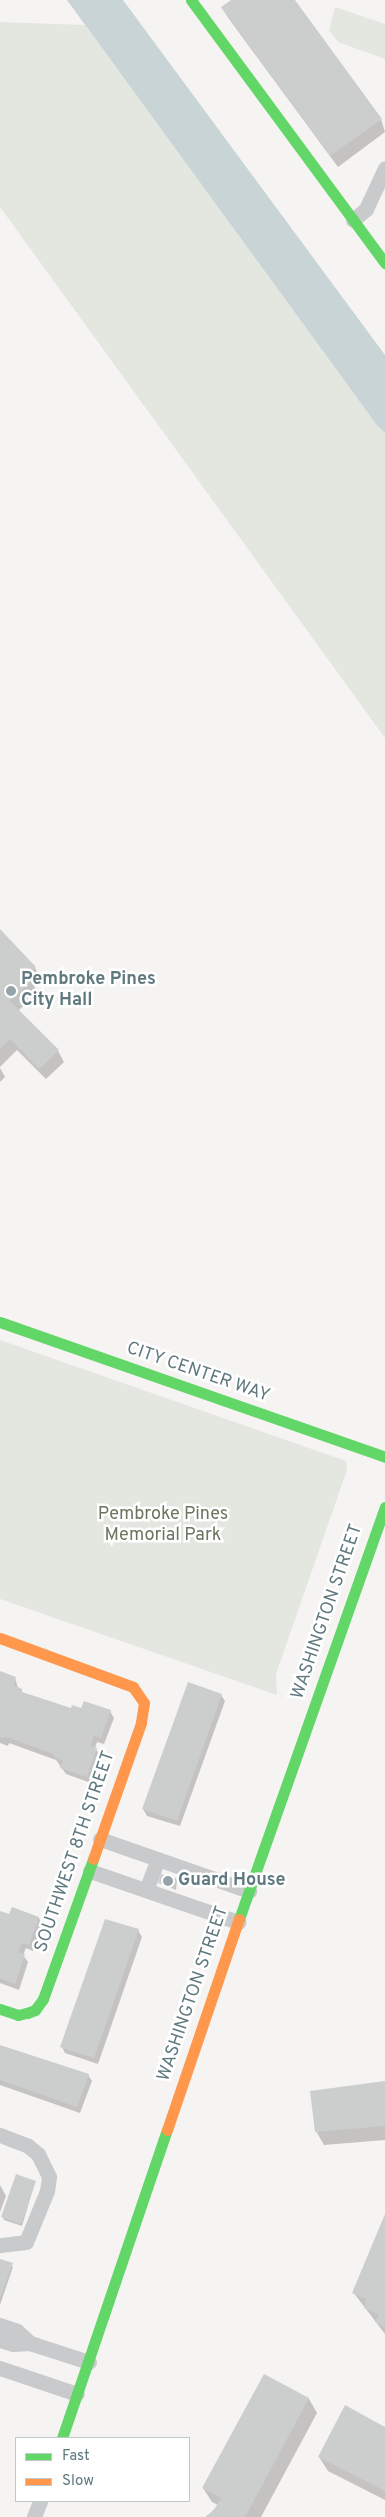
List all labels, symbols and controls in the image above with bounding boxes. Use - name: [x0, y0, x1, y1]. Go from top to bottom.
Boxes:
- place label: Pembroke Pines City Hall: [21, 970, 156, 1012]
- marker: Pembroke Pines City Hall: [5, 985, 17, 997]
- street label: CITY CENTER WAY: [123, 1338, 273, 1408]
- park label: Pembroke Pines Memorial Park: [98, 1505, 228, 1548]
- street label: WASHINGTON STREET: [288, 1522, 368, 1702]
- street label: SOUTHWEST 8TH STREET: [31, 1748, 121, 1956]
- place label: Guard House: [178, 1870, 286, 1892]
- marker: Guard House: [162, 1875, 174, 1887]
- street label: WASHINGTON STREET: [154, 1904, 234, 2084]
- legend: [15, 2437, 190, 2502]
- text: Fast: [62, 2447, 90, 2466]
- text: Slow: [62, 2472, 94, 2491]

